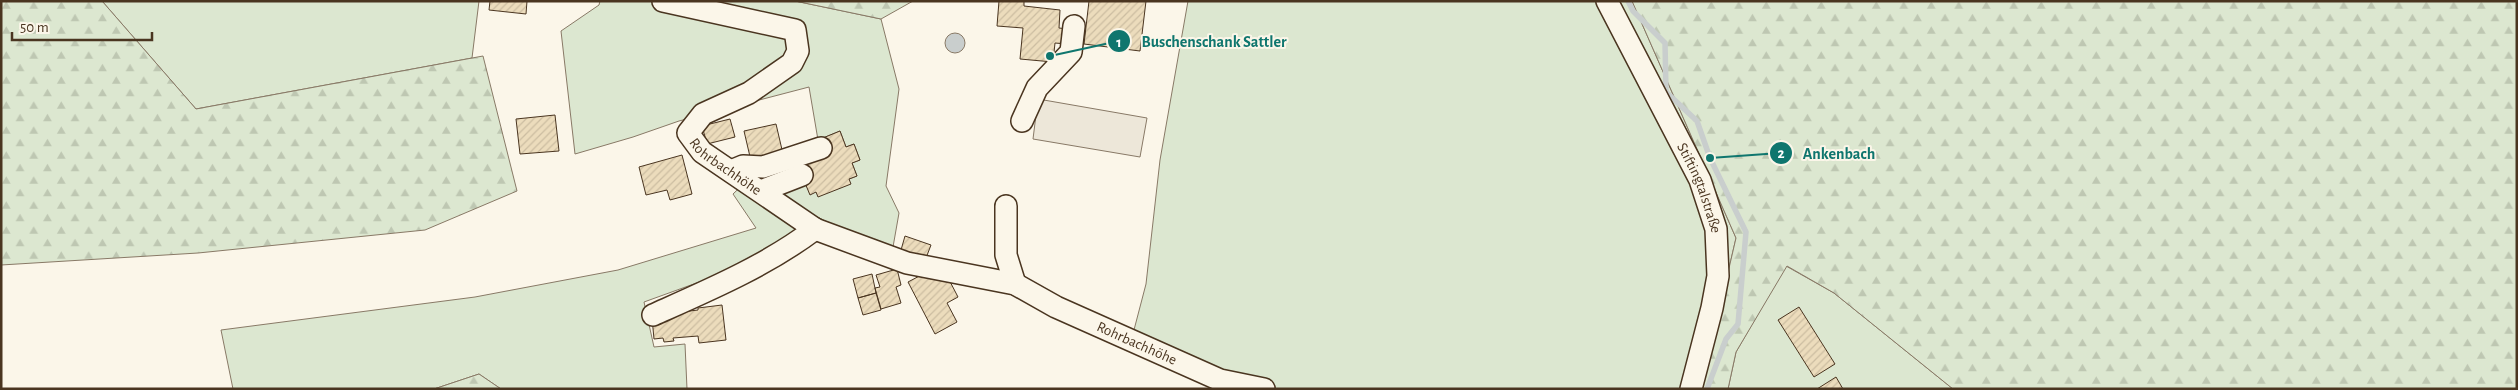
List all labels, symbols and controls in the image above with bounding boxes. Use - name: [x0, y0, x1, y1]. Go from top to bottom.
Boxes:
- scale bar: [12, 10, 152, 42]
- text: 50 m: [20, 20, 49, 35]
- callout: Buschenschank Sattler: [1106, 26, 1296, 57]
- text: Buschenschank Sattler: [1141, 34, 1287, 50]
- text: 1: [1116, 35, 1122, 50]
- street label: Rohrbachhöhe: [686, 135, 764, 198]
- callout: Ankenbach: [1768, 138, 1886, 169]
- street label: Stiftingtalstraße: [1674, 140, 1723, 233]
- text: 2: [1777, 146, 1785, 161]
- text: Ankenbach: [1803, 146, 1875, 162]
- street label: Rohrbachhöhe: [1094, 319, 1179, 368]

